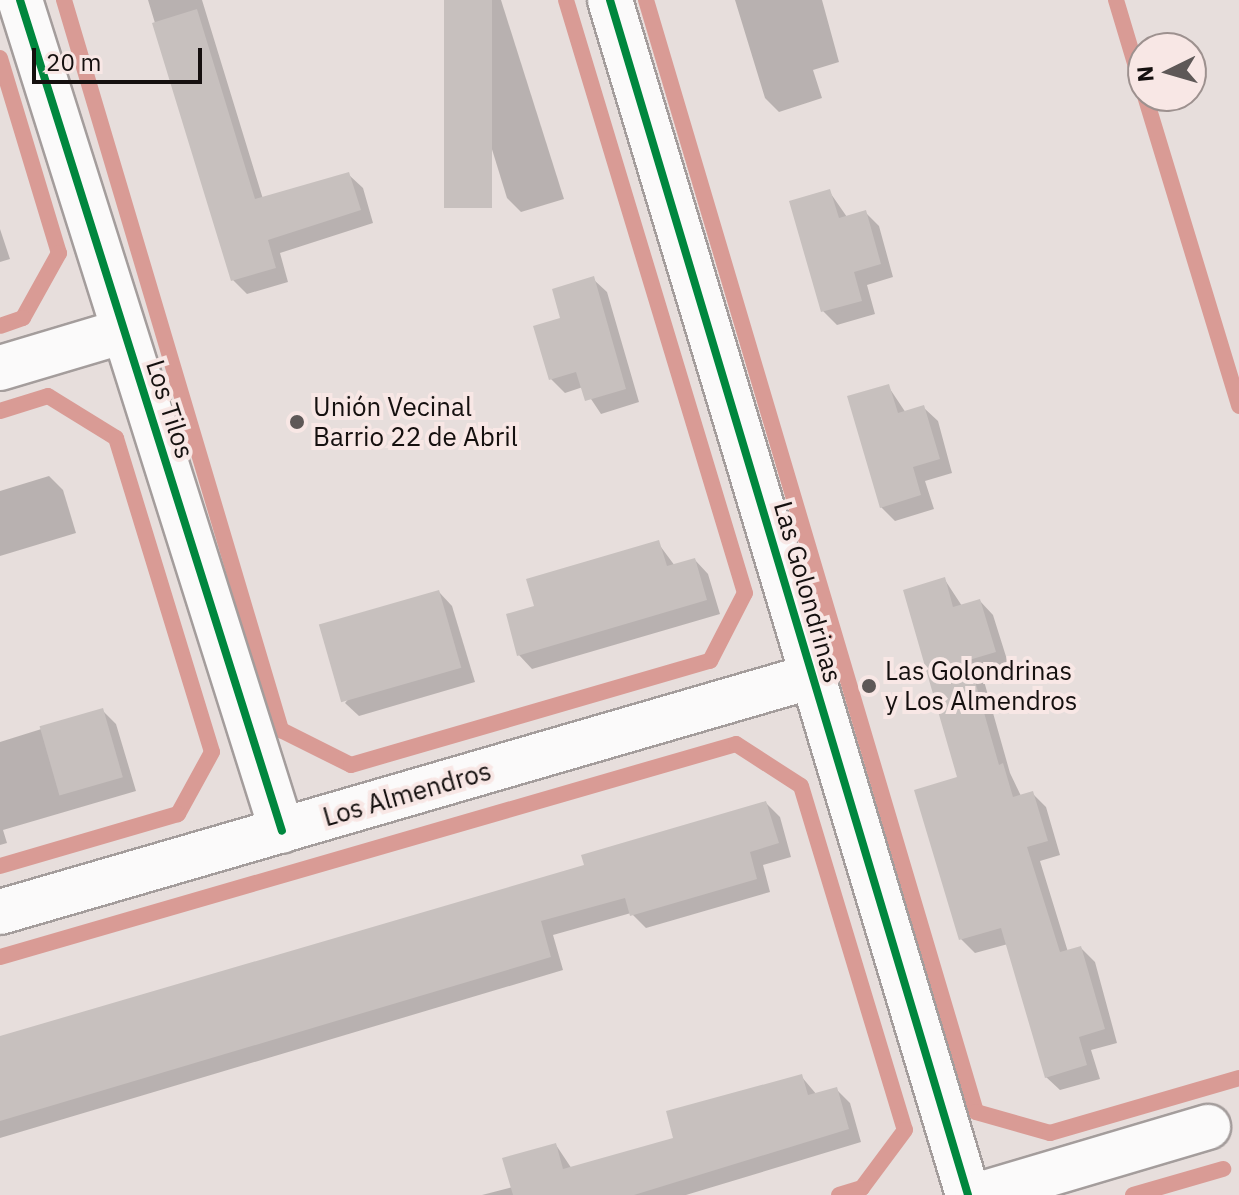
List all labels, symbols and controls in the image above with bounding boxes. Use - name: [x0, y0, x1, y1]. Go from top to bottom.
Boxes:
- scale bar: [36, 32, 206, 82]
- north arrow: [1127, 32, 1207, 112]
- text: 20 m: [46, 46, 101, 78]
- text: N: [1129, 65, 1160, 83]
- street label: Los Tilos: [139, 356, 201, 462]
- place label: Unión Vecinal Barrio 22 de Abril: [313, 391, 518, 452]
- marker: Unión Vecinal Barrio 22 de Abril: [288, 413, 306, 431]
- street label: Las Golondrinas: [767, 498, 849, 686]
- place label: Las Golondrinas y Los Almendros: [885, 655, 1077, 716]
- marker: Las Golondrinas y Los Almendros: [860, 677, 878, 695]
- street label: Los Almendros: [319, 755, 495, 833]

